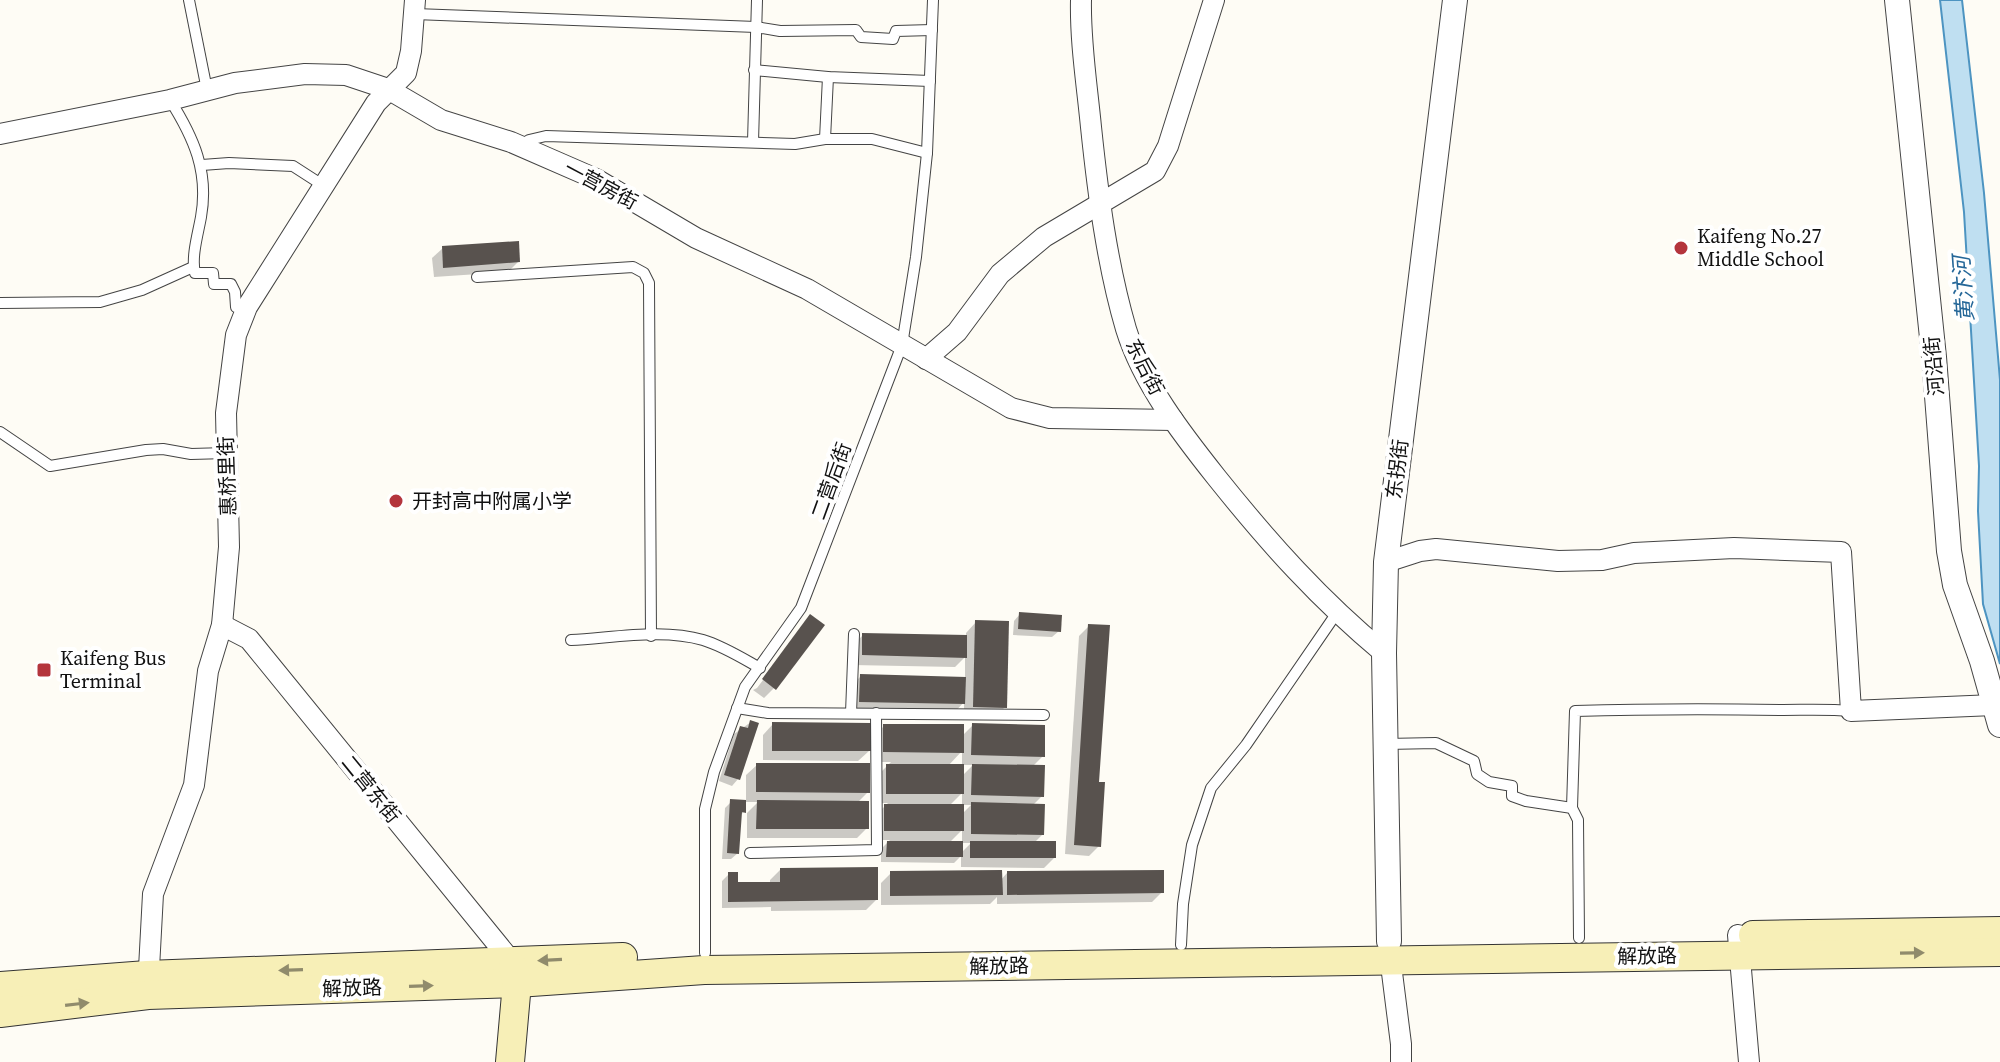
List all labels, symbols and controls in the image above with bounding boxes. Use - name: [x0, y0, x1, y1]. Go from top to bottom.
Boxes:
- street label: 一营房街: [559, 154, 643, 216]
- place label: Kaifeng No.27 Middle School: [1697, 222, 1824, 273]
- marker: Kaifeng No.27 Middle School: [1672, 239, 1690, 257]
- water label: 黄汴河: [1945, 251, 1980, 323]
- street label: 东后街: [1119, 334, 1171, 400]
- street label: 河沿街: [1917, 335, 1951, 397]
- street label: 惠桥里街: [212, 436, 242, 516]
- street label: 东拐街: [1379, 438, 1415, 500]
- street label: 二营后街: [804, 439, 858, 523]
- place label: 开封高中附属小学: [412, 487, 572, 515]
- marker: 开封高中附属小学: [387, 492, 405, 510]
- place label: Kaifeng Bus Terminal: [60, 644, 166, 695]
- marker: Kaifeng Bus Terminal: [35, 661, 53, 679]
- street label: 二营东街: [335, 749, 407, 829]
- street label: 解放路: [1617, 941, 1677, 971]
- one-way arrow: [1900, 947, 1925, 959]
- street label: 解放路: [969, 951, 1029, 981]
- one-way arrow: [537, 954, 562, 967]
- one-way arrow: [278, 964, 303, 977]
- street label: 解放路: [322, 973, 382, 1003]
- one-way arrow: [409, 980, 434, 993]
- one-way arrow: [65, 997, 90, 1010]

